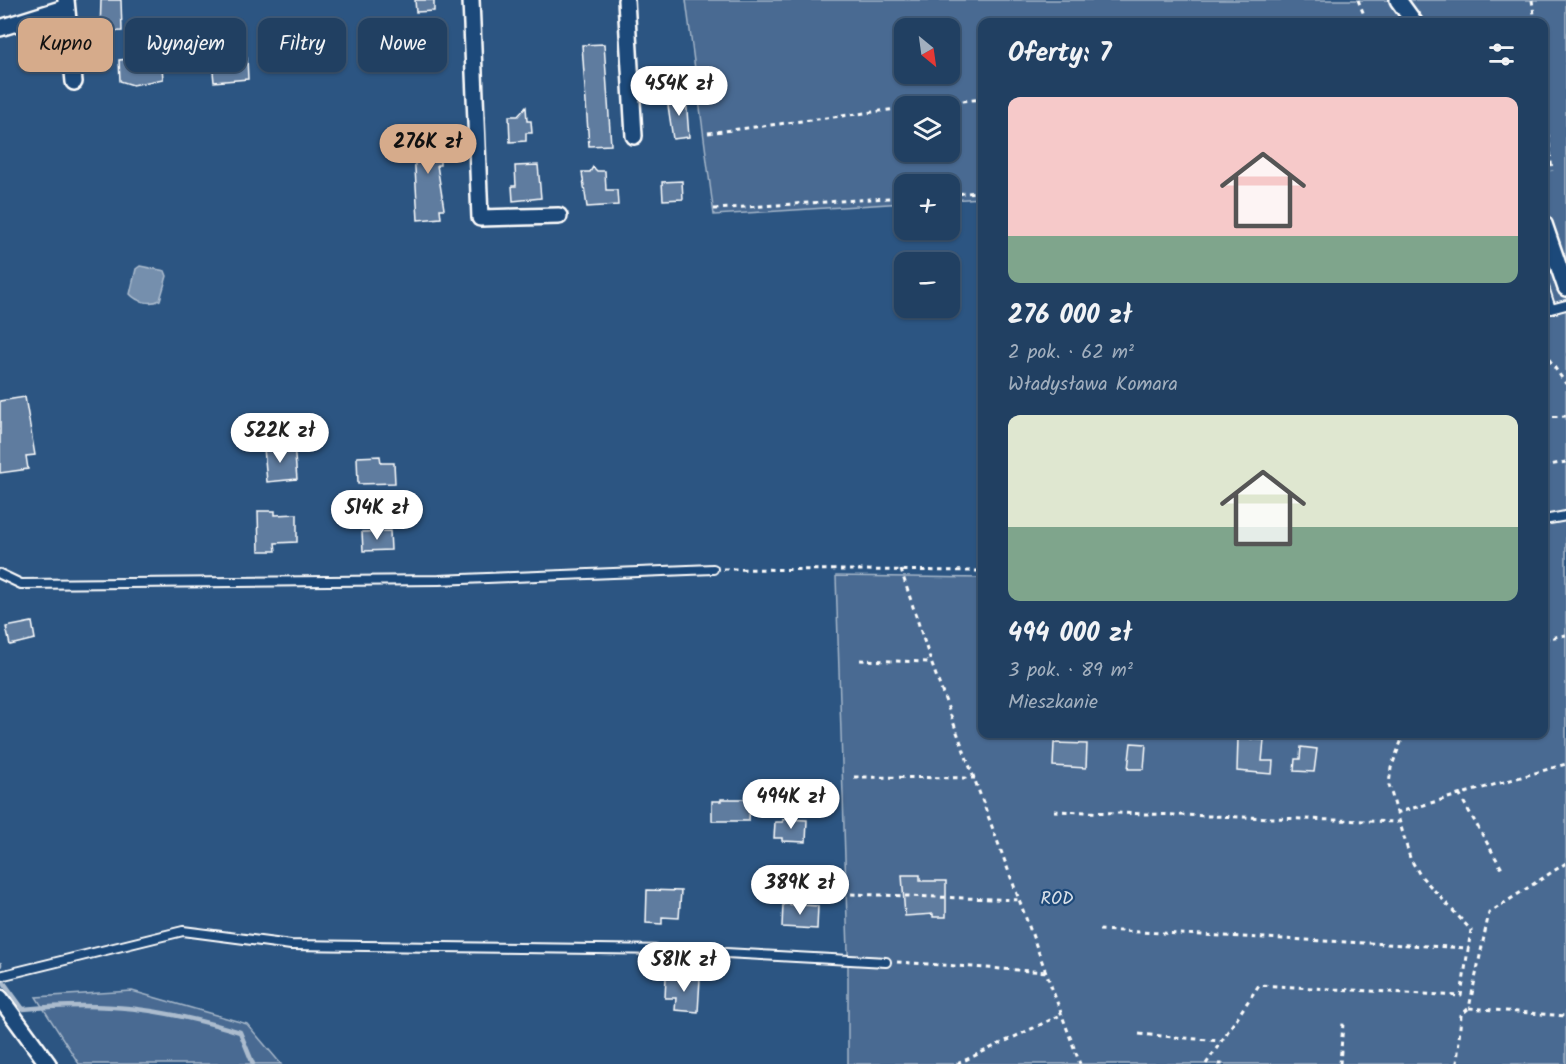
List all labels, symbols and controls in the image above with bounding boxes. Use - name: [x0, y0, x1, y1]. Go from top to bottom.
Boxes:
- chip: Kupno: [18, 18, 113, 72]
- chip: Wynajem: [125, 18, 246, 72]
- chip: Filtry: [258, 18, 346, 72]
- chip: Nowe: [358, 18, 447, 72]
- north arrow: [894, 18, 960, 84]
- map controls: [894, 18, 960, 318]
- text: Oferty: 7: [1008, 33, 1111, 75]
- icon: filters: [1485, 38, 1518, 71]
- pin: 454K zł: [624, 66, 734, 117]
- text: 454K zł: [645, 69, 713, 101]
- button: layers: [894, 96, 960, 162]
- pin: 276K zł: [373, 124, 483, 175]
- text: 276K zł: [394, 127, 462, 159]
- icon: home: [1209, 136, 1317, 244]
- button: +: [894, 174, 960, 240]
- button: −: [894, 252, 960, 318]
- text: 276 000 zł: [1008, 295, 1132, 337]
- text: 2 pok. · 62 m²: [1008, 337, 1134, 369]
- text: Władysława Komara: [1008, 369, 1178, 401]
- pin: 522K zł: [225, 413, 335, 464]
- text: 522K zł: [245, 416, 315, 448]
- icon: home: [1209, 454, 1317, 562]
- pin: 514K zł: [322, 490, 432, 541]
- text: 514K zł: [345, 493, 409, 525]
- text: 494 000 zł: [1008, 613, 1132, 655]
- text: 3 pok. · 89 m²: [1008, 655, 1133, 687]
- text: Mieszkanie: [1008, 687, 1098, 719]
- pin: 494K zł: [736, 779, 846, 830]
- text: 494K zł: [757, 782, 825, 814]
- pin: 389K zł: [745, 865, 855, 916]
- text: 389K zł: [765, 868, 835, 900]
- park label: ROD: [1040, 885, 1074, 914]
- pin: 581K zł: [629, 942, 739, 993]
- text: 581K zł: [652, 945, 716, 977]

